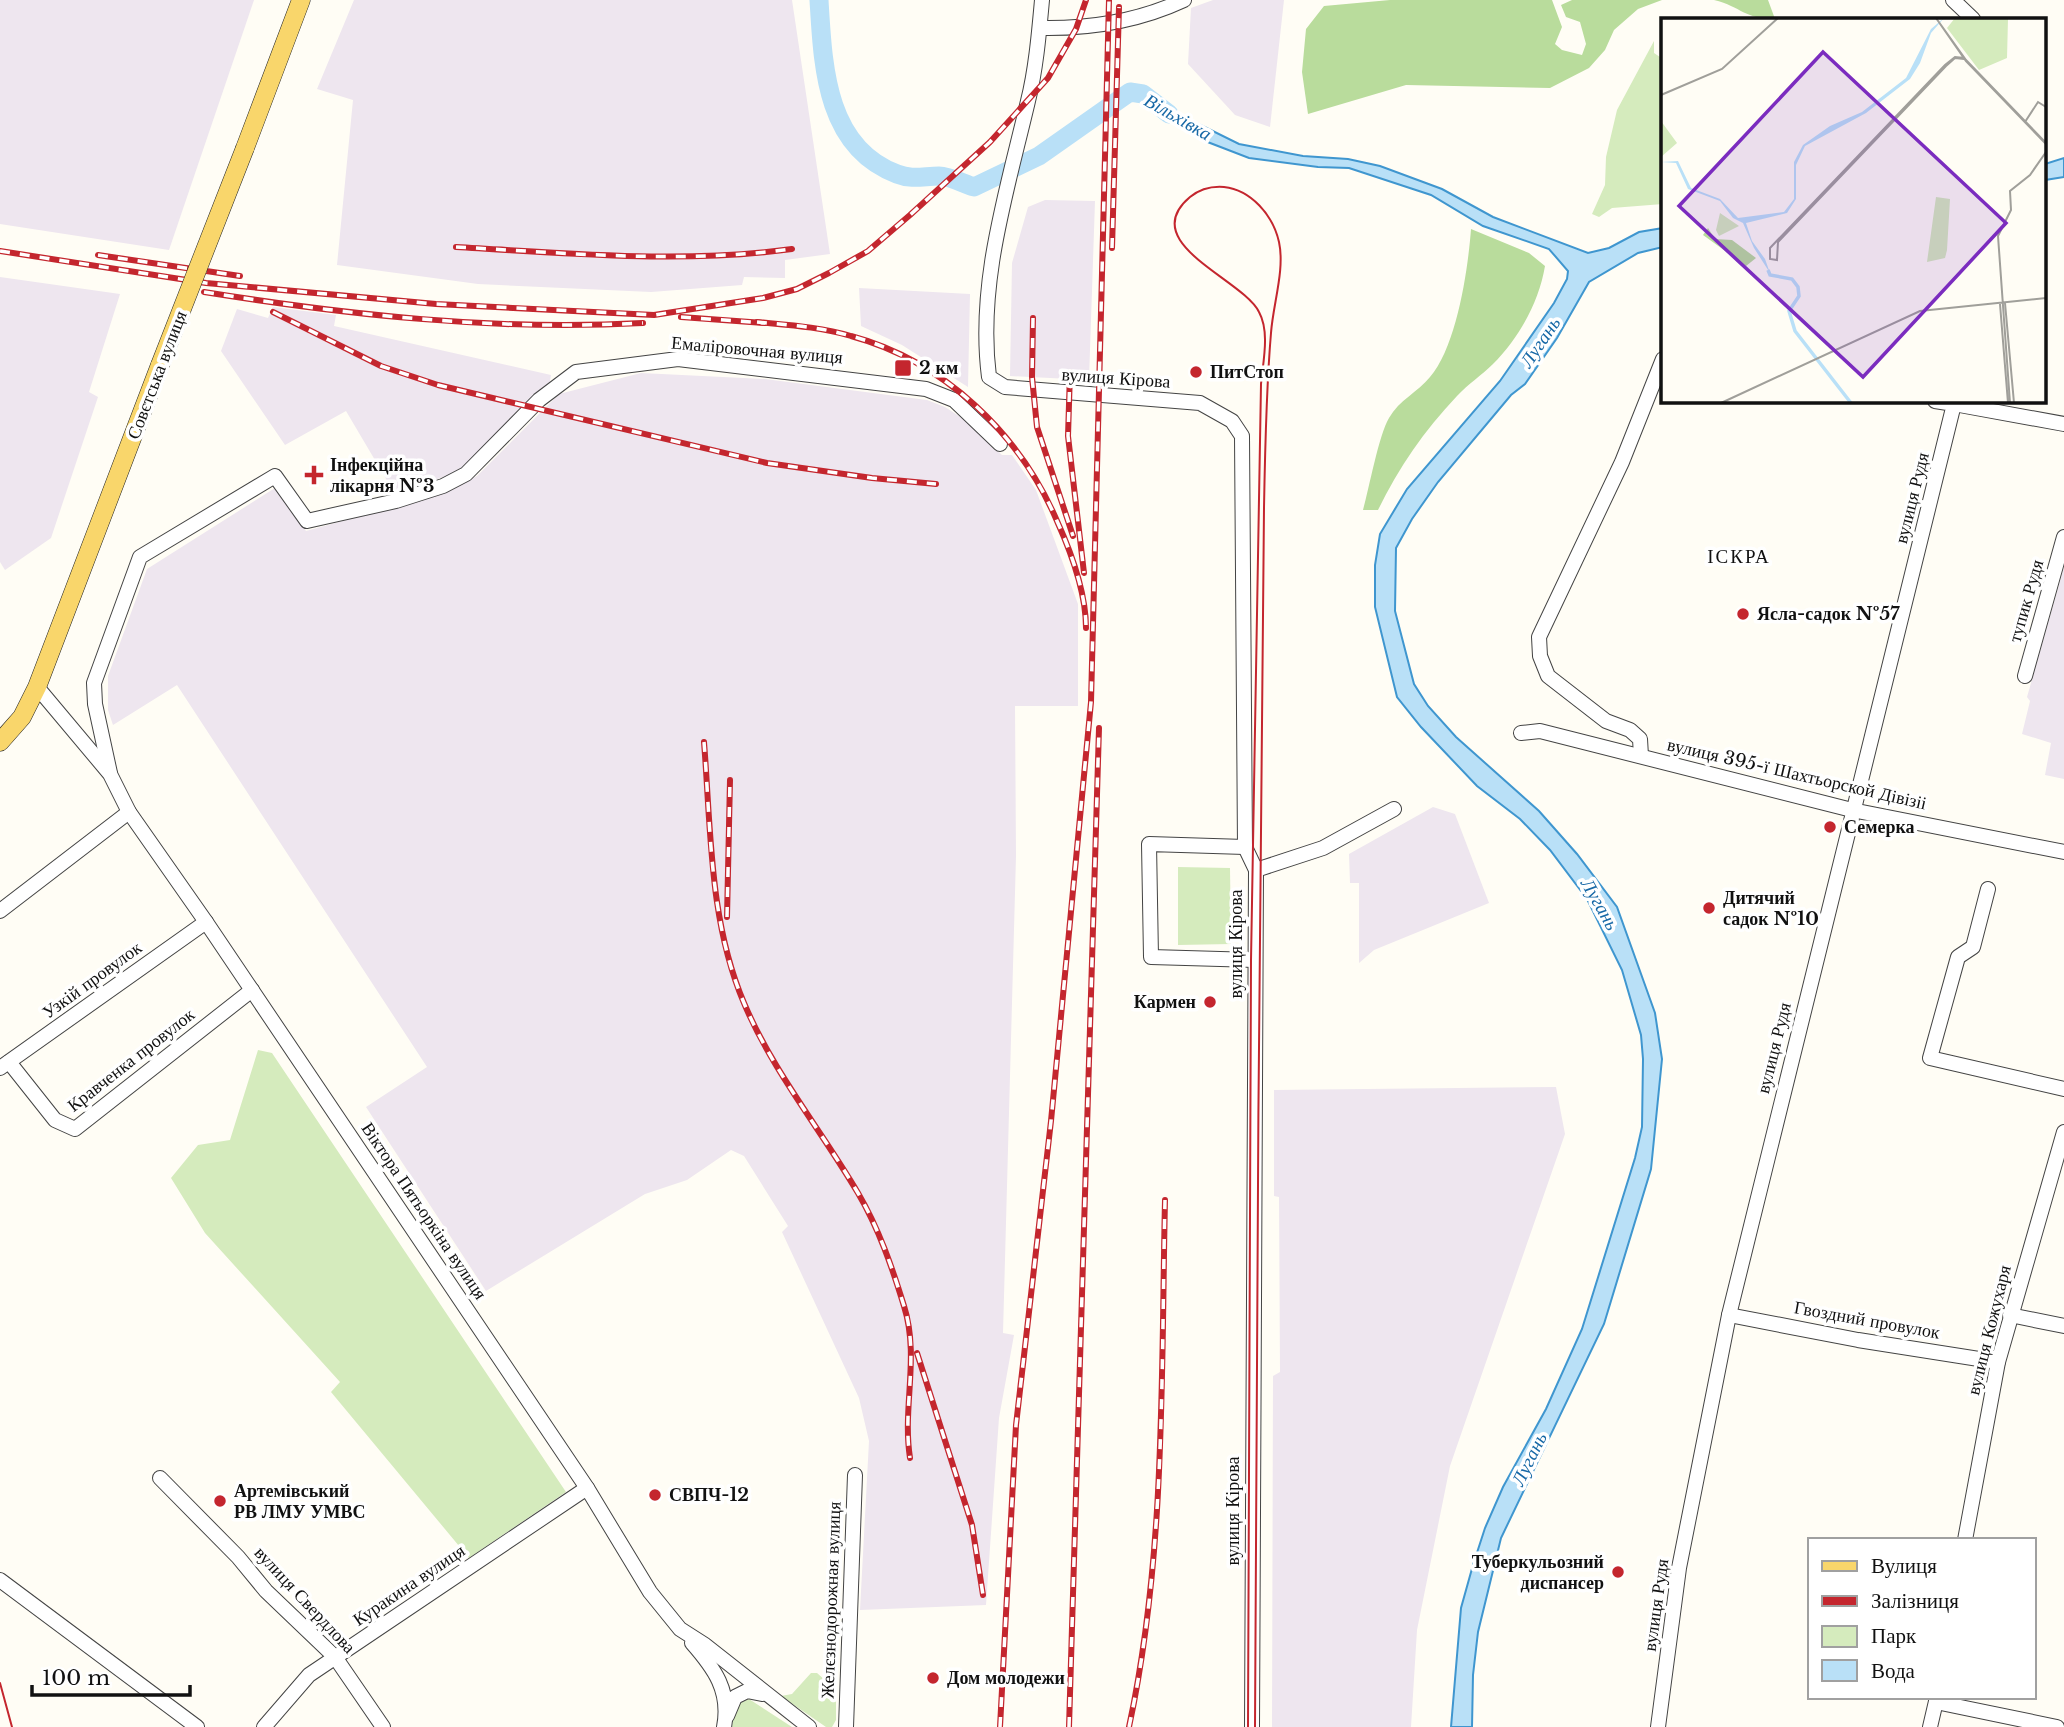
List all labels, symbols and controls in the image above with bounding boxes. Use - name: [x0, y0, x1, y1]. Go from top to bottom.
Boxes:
- inset map: [1661, 18, 2046, 402]
- water label: Вільхівка: [1140, 89, 1216, 145]
- street label: Совєтська вулиця: [122, 308, 192, 442]
- water label: Лугань: [1514, 312, 1565, 373]
- street label: Емаліровочная вулиця: [670, 332, 844, 368]
- place label: 2 км: [919, 357, 958, 379]
- marker: 2 км: [893, 358, 913, 378]
- place label: ПитСтоп: [1210, 361, 1284, 383]
- street label: вулиця Кірова: [1061, 363, 1171, 393]
- marker: ПитСтоп: [1188, 364, 1204, 380]
- street label: вулиця Рудя: [1890, 450, 1934, 546]
- place label: Інфекційна лікарня №3: [330, 454, 434, 497]
- marker: Інфекційна лікарня №3: [304, 465, 324, 485]
- district label: ІСКРА: [1707, 545, 1771, 568]
- street label: тупик Рудя: [2004, 557, 2048, 645]
- place label: Ясла-садок №57: [1757, 603, 1900, 625]
- marker: Ясла-садок №57: [1735, 606, 1751, 622]
- street label: вулиця 395-ї Шахтьорской Дівізіі: [1665, 733, 1929, 815]
- place label: Семерка: [1844, 816, 1915, 838]
- marker: Семерка: [1822, 819, 1838, 835]
- water label: Лугань: [1575, 873, 1624, 934]
- place label: Дитячий садок №10: [1723, 887, 1819, 930]
- street label: вулиця Кірова: [1225, 889, 1247, 999]
- marker: Дитячий садок №10: [1701, 900, 1717, 916]
- street label: Узкій провулок: [38, 936, 146, 1023]
- place label: Кармен: [1134, 991, 1196, 1013]
- marker: Кармен: [1202, 994, 1218, 1010]
- street label: вулиця Рудя: [1752, 1000, 1796, 1096]
- street label: Кравченка провулок: [63, 1003, 199, 1117]
- street label: Віктора Пятьоркіна вулиця: [356, 1118, 492, 1304]
- street label: вулиця Кожухаря: [1962, 1263, 2016, 1397]
- street label: Гвоздний провулок: [1792, 1296, 1942, 1344]
- water label: Лугань: [1506, 1428, 1552, 1490]
- street label: вулиця Кірова: [1222, 1456, 1244, 1566]
- place label: Артемівський РВ ЛМУ УМВС: [234, 1480, 365, 1523]
- place label: СВПЧ-12: [669, 1484, 749, 1506]
- marker: СВПЧ-12: [647, 1487, 663, 1503]
- marker: Артемівський РВ ЛМУ УМВС: [212, 1493, 228, 1509]
- street label: Желєзнодорожная вулиця: [817, 1501, 845, 1699]
- legend: [1808, 1538, 2036, 1699]
- street label: Куракина вулиця: [349, 1539, 469, 1631]
- street label: вулиця Свердлова: [250, 1542, 360, 1658]
- place label: Туберкульозний диспансер: [1472, 1551, 1604, 1594]
- text: Вулиця: [1871, 1553, 1937, 1579]
- street label: вулиця Рудя: [1639, 1557, 1673, 1653]
- marker: Туберкульозний диспансер: [1610, 1564, 1626, 1580]
- text: Залізниця: [1871, 1588, 1959, 1614]
- text: Парк: [1871, 1623, 1917, 1649]
- scale bar: [32, 1654, 189, 1698]
- text: Вода: [1871, 1658, 1916, 1684]
- text: 100 m: [42, 1665, 110, 1691]
- place label: Дом молодежи: [947, 1667, 1065, 1689]
- marker: Дом молодежи: [925, 1670, 941, 1686]

